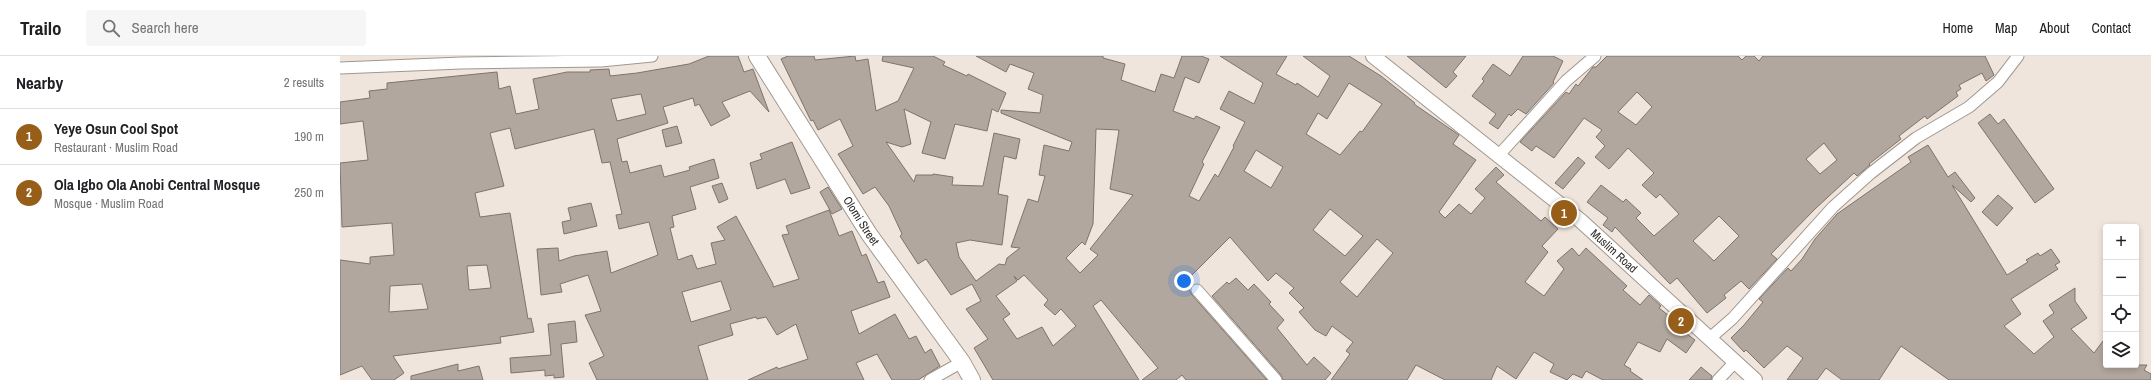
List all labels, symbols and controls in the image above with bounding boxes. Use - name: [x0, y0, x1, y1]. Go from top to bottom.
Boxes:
- search box: [86, 10, 366, 46]
- text: Trailo: [20, 15, 62, 41]
- icon: search: [100, 17, 122, 39]
- text: Search here: [132, 17, 199, 38]
- text: Home: [1942, 19, 1973, 37]
- text: Map: [1995, 19, 2017, 37]
- text: About: [2039, 19, 2069, 37]
- text: Contact: [2091, 19, 2131, 37]
- text: Nearby: [16, 71, 63, 94]
- text: 2 results: [284, 74, 324, 91]
- text: Yeye Osun Cool Spot: [54, 118, 178, 139]
- text: 1: [26, 128, 32, 145]
- text: 190 m: [294, 128, 324, 145]
- text: Restaurant · Muslim Road: [54, 139, 178, 156]
- text: Ola Igbo Ola Anobi Central Mosque: [54, 174, 260, 195]
- text: 2: [26, 184, 32, 201]
- text: 250 m: [294, 184, 324, 201]
- street label: Olomi Street: [839, 193, 883, 249]
- text: Mosque · Muslim Road: [54, 195, 164, 212]
- pin: 1: [1551, 198, 1577, 228]
- map controls: [2103, 224, 2139, 368]
- button: +: [2103, 224, 2139, 260]
- street label: Muslim Road: [1587, 226, 1641, 277]
- button: −: [2103, 260, 2139, 296]
- your location: [1174, 271, 1194, 291]
- button: locate: [2103, 296, 2139, 332]
- pin: 2: [1668, 306, 1694, 336]
- button: layers: [2103, 332, 2139, 368]

